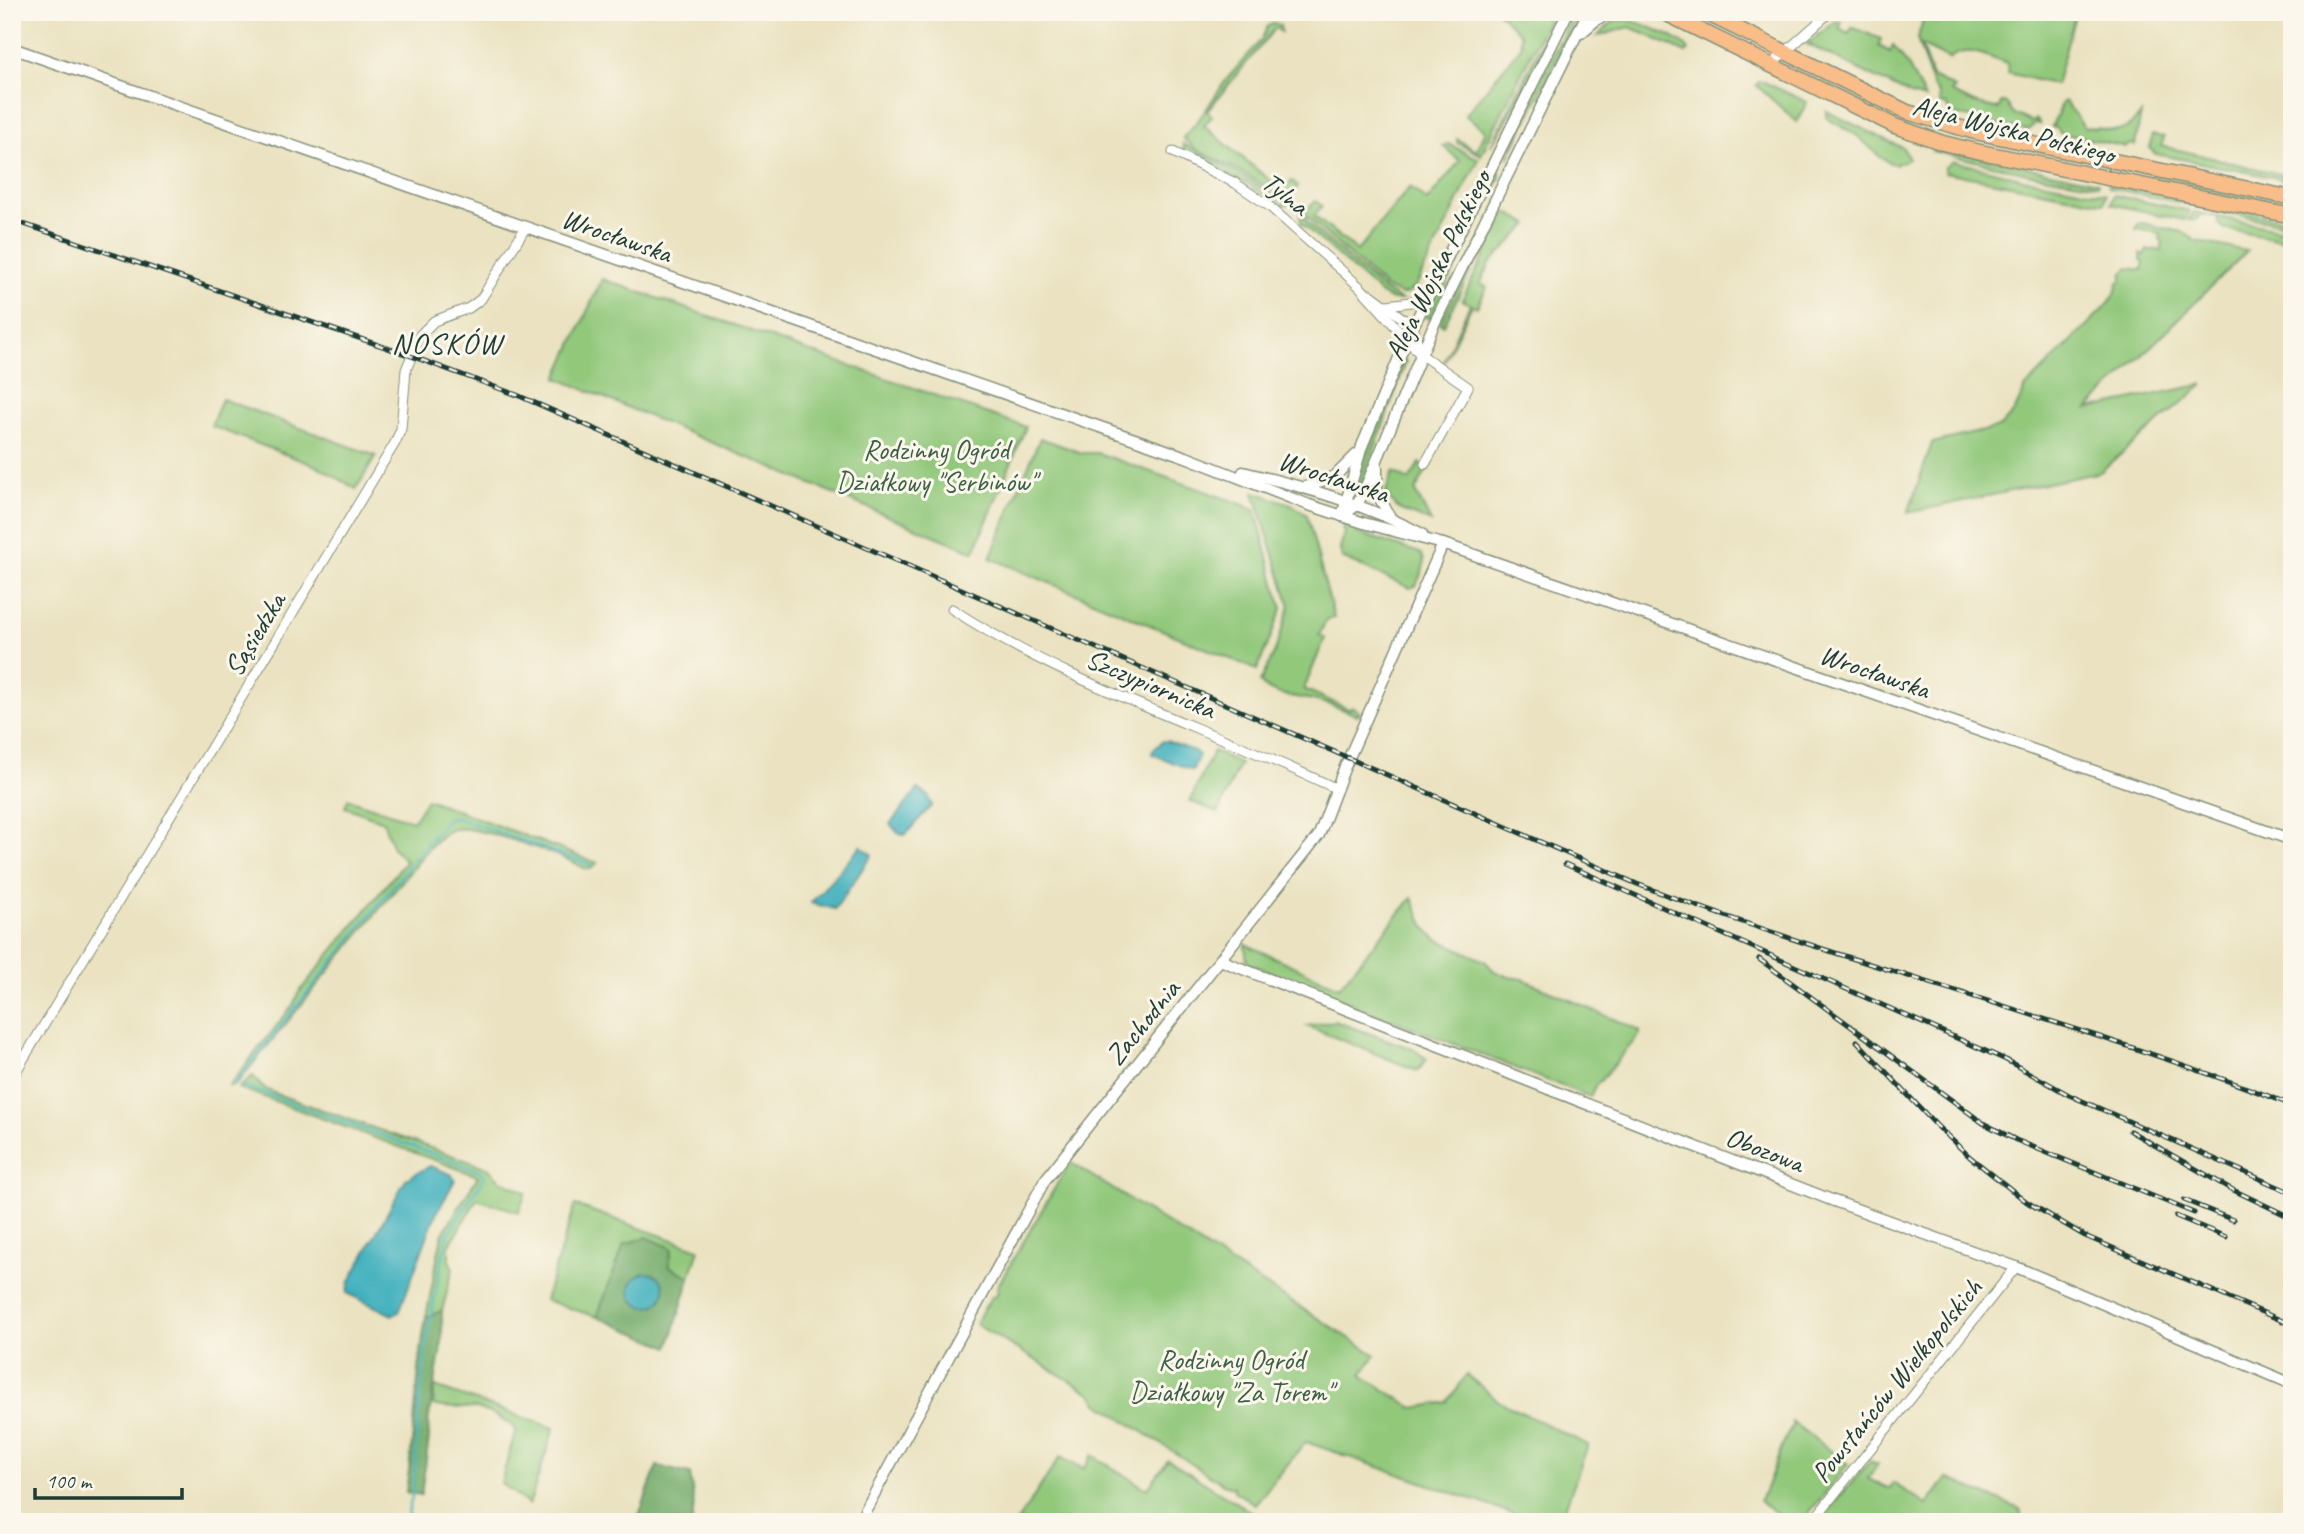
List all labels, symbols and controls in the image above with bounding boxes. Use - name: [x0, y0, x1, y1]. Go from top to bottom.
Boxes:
- street label: Aleja Wojska Polskiego: [1909, 87, 2121, 172]
- street label: Aleja Wojska Polskiego: [1376, 162, 1500, 366]
- street label: Tylna: [1255, 164, 1318, 224]
- street label: Wrocławska: [557, 200, 678, 271]
- district label: NOSKÓW: [392, 324, 506, 362]
- park label: Rodzinny Ogród Działkowy "Serbinów": [836, 432, 1041, 499]
- street label: Wrocławska: [1274, 442, 1395, 511]
- street label: Sąsiedzka: [216, 584, 294, 682]
- street label: Wrocławska: [1815, 636, 1936, 707]
- street label: Szczypiornicka: [1081, 641, 1222, 727]
- street label: Zachodnia: [1097, 971, 1189, 1072]
- street label: Obozowa: [1721, 1119, 1811, 1181]
- street label: Powstańców Wielkopolskich: [1803, 1271, 1990, 1490]
- park label: Rodzinny Ogród Działkowy "Za Torem": [1129, 1342, 1338, 1409]
- scale bar: [35, 1457, 182, 1501]
- text: 100 m: [46, 1468, 93, 1494]

